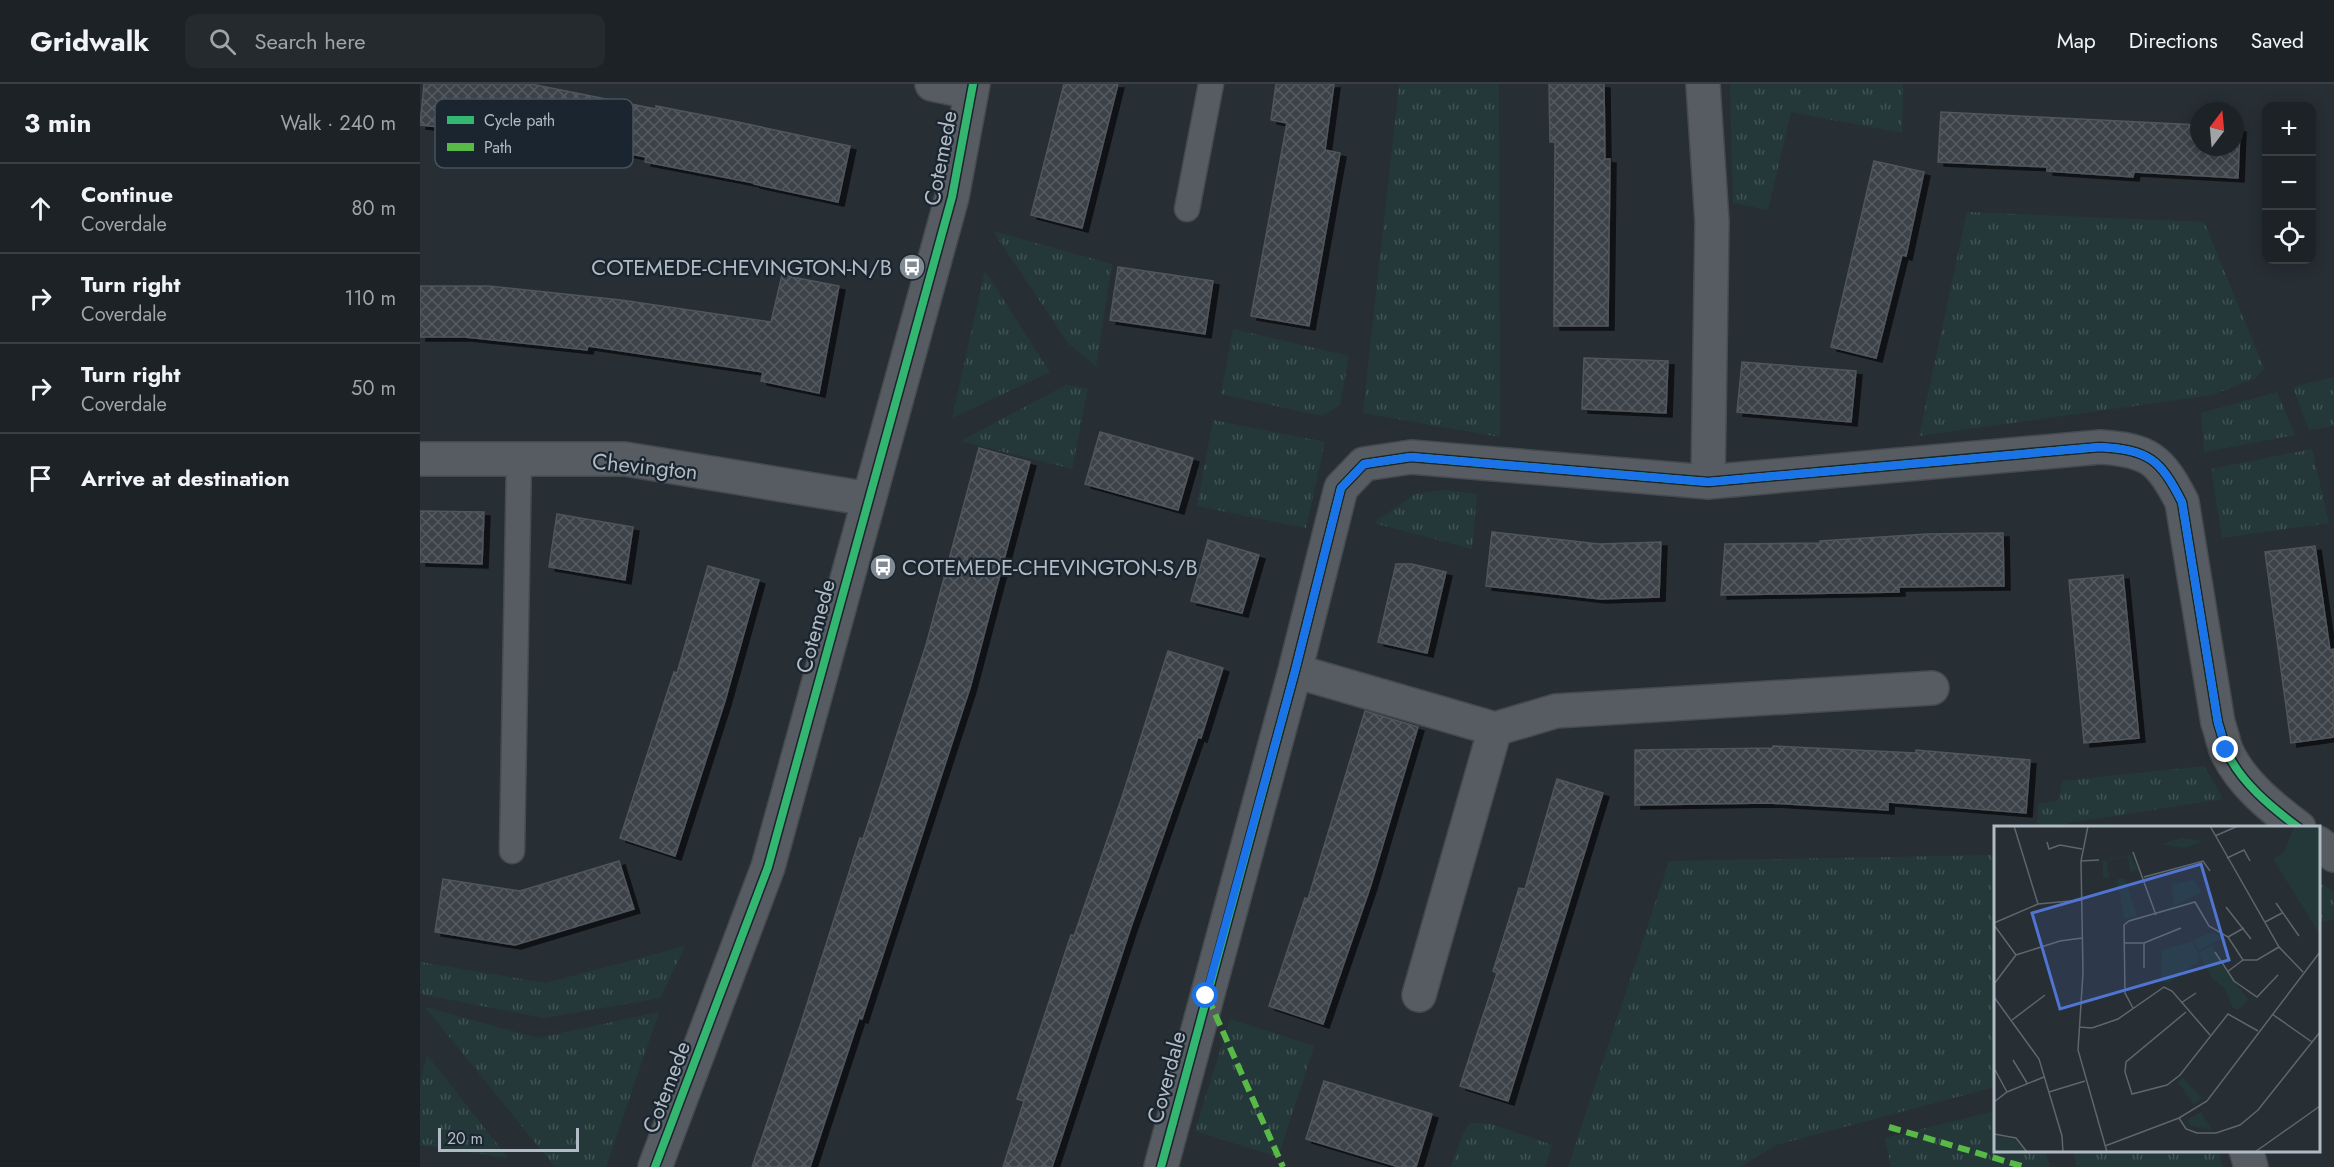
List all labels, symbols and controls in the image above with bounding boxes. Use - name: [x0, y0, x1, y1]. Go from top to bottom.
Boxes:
- search box: [185, 14, 605, 68]
- text: Gridwalk: [30, 21, 149, 62]
- icon: search: [206, 25, 239, 58]
- text: Search here: [254, 25, 366, 57]
- text: Map: [2057, 26, 2096, 56]
- text: Directions: [2129, 26, 2218, 56]
- text: Saved: [2251, 26, 2304, 56]
- legend: [435, 99, 633, 168]
- north arrow: [2190, 102, 2244, 156]
- map controls: [2262, 102, 2316, 264]
- button: +: [2262, 102, 2316, 156]
- text: 3 min: [24, 104, 91, 142]
- street label: Cotemede: [915, 108, 965, 208]
- text: Walk · 240 m: [281, 109, 396, 138]
- text: Cycle path: [484, 109, 555, 132]
- text: Path: [484, 136, 512, 159]
- button: −: [2262, 156, 2316, 210]
- text: Continue: [81, 178, 173, 210]
- icon: ahead: [24, 192, 57, 225]
- text: 80 m: [351, 194, 396, 223]
- text: Coverdale: [81, 210, 167, 239]
- button: locate: [2262, 210, 2316, 264]
- place label: COTEMEDE-CHEVINGTON-N/B: [591, 251, 892, 283]
- bus stop icon: COTEMEDE-CHEVINGTON-N/B: [897, 252, 927, 282]
- text: Turn right: [81, 268, 181, 300]
- icon: right: [24, 282, 57, 315]
- text: 110 m: [344, 284, 396, 313]
- text: Coverdale: [81, 300, 167, 329]
- text: Turn right: [81, 358, 181, 390]
- icon: right: [24, 372, 57, 405]
- text: 50 m: [351, 374, 396, 403]
- text: Coverdale: [81, 390, 167, 419]
- street label: Chevington: [591, 445, 699, 487]
- icon: arrive: [24, 462, 57, 495]
- text: Arrive at destination: [81, 462, 290, 494]
- place label: COTEMEDE-CHEVINGTON-S/B: [902, 551, 1198, 583]
- bus stop icon: COTEMEDE-CHEVINGTON-S/B: [868, 552, 898, 582]
- street label: Cotemede: [787, 575, 843, 677]
- route end: [2212, 736, 2238, 762]
- inset map: [1994, 826, 2319, 1152]
- route start: [1192, 982, 1218, 1008]
- street label: Coverdale: [1138, 1027, 1194, 1127]
- street label: Cotemede: [634, 1036, 698, 1138]
- scale bar: [438, 1125, 579, 1152]
- text: 20 m: [447, 1127, 483, 1150]

